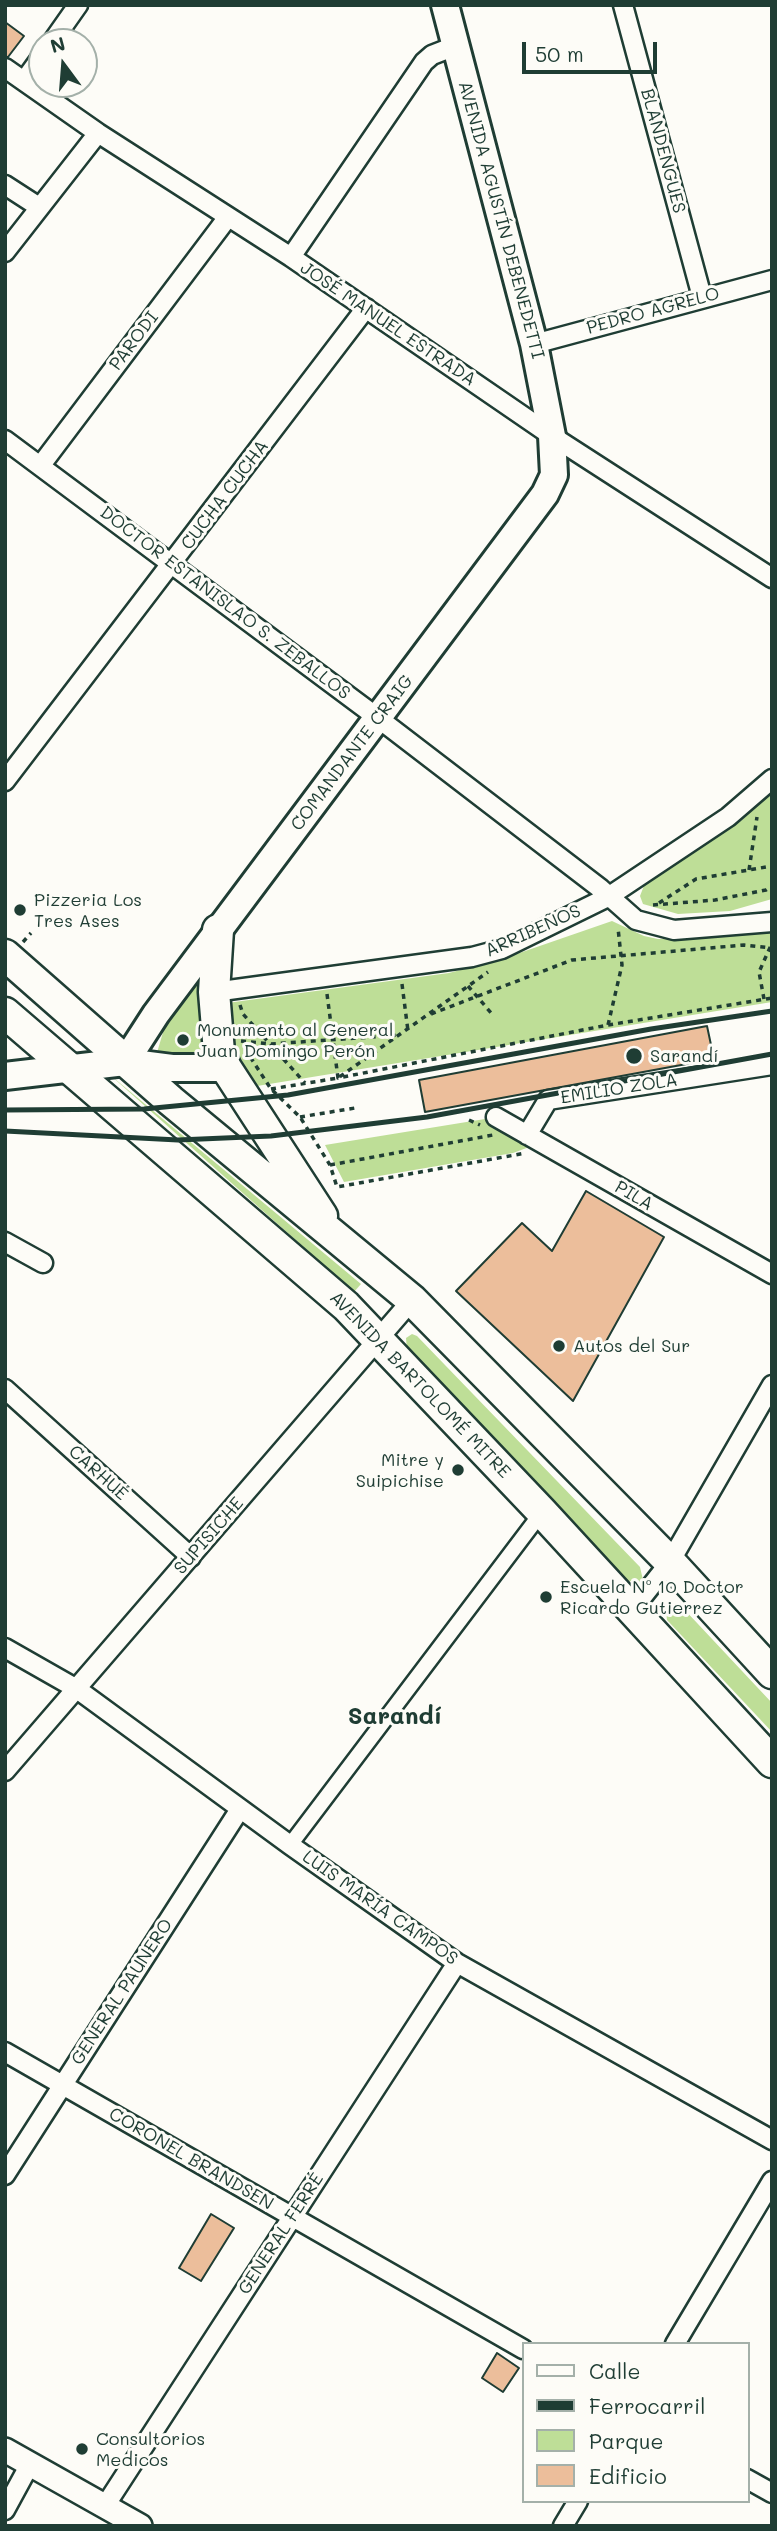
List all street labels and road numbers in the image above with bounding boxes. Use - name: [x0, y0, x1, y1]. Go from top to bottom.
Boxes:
- street label: AVENIDA AGUSTÍN DEBENEDETTI: [453, 79, 549, 361]
- street label: BLANDENGUES: [636, 86, 690, 216]
- street label: JOSÉ MANUEL ESTRADA: [296, 257, 480, 391]
- street label: PEDRO AGRELO: [584, 283, 722, 339]
- street label: PARODI: [105, 307, 163, 375]
- street label: CUCHA CUCHA: [177, 436, 273, 554]
- street label: DOCTOR ESTANISLAO S. ZEBALLOS: [96, 502, 354, 704]
- street label: COMANDANTE CRAIG: [286, 671, 418, 835]
- street label: ARRIBEÑOS: [482, 900, 584, 962]
- street label: EMILIO ZOLA: [559, 1069, 679, 1109]
- street label: PILA: [611, 1176, 657, 1216]
- street label: AVENIDA BARTOLOMÉ MITRE: [325, 1287, 515, 1483]
- street label: CARHUÉ: [64, 1441, 132, 1505]
- street label: SUPISICHE: [170, 1493, 248, 1579]
- street label: LUIS MARÍA CAMPOS: [298, 1846, 462, 1970]
- street label: GENERAL PAUNERO: [67, 1915, 177, 2069]
- street label: CORONEL BRANDSEN: [105, 2103, 277, 2215]
- street label: GENERAL FERRÉ: [234, 2169, 328, 2299]

